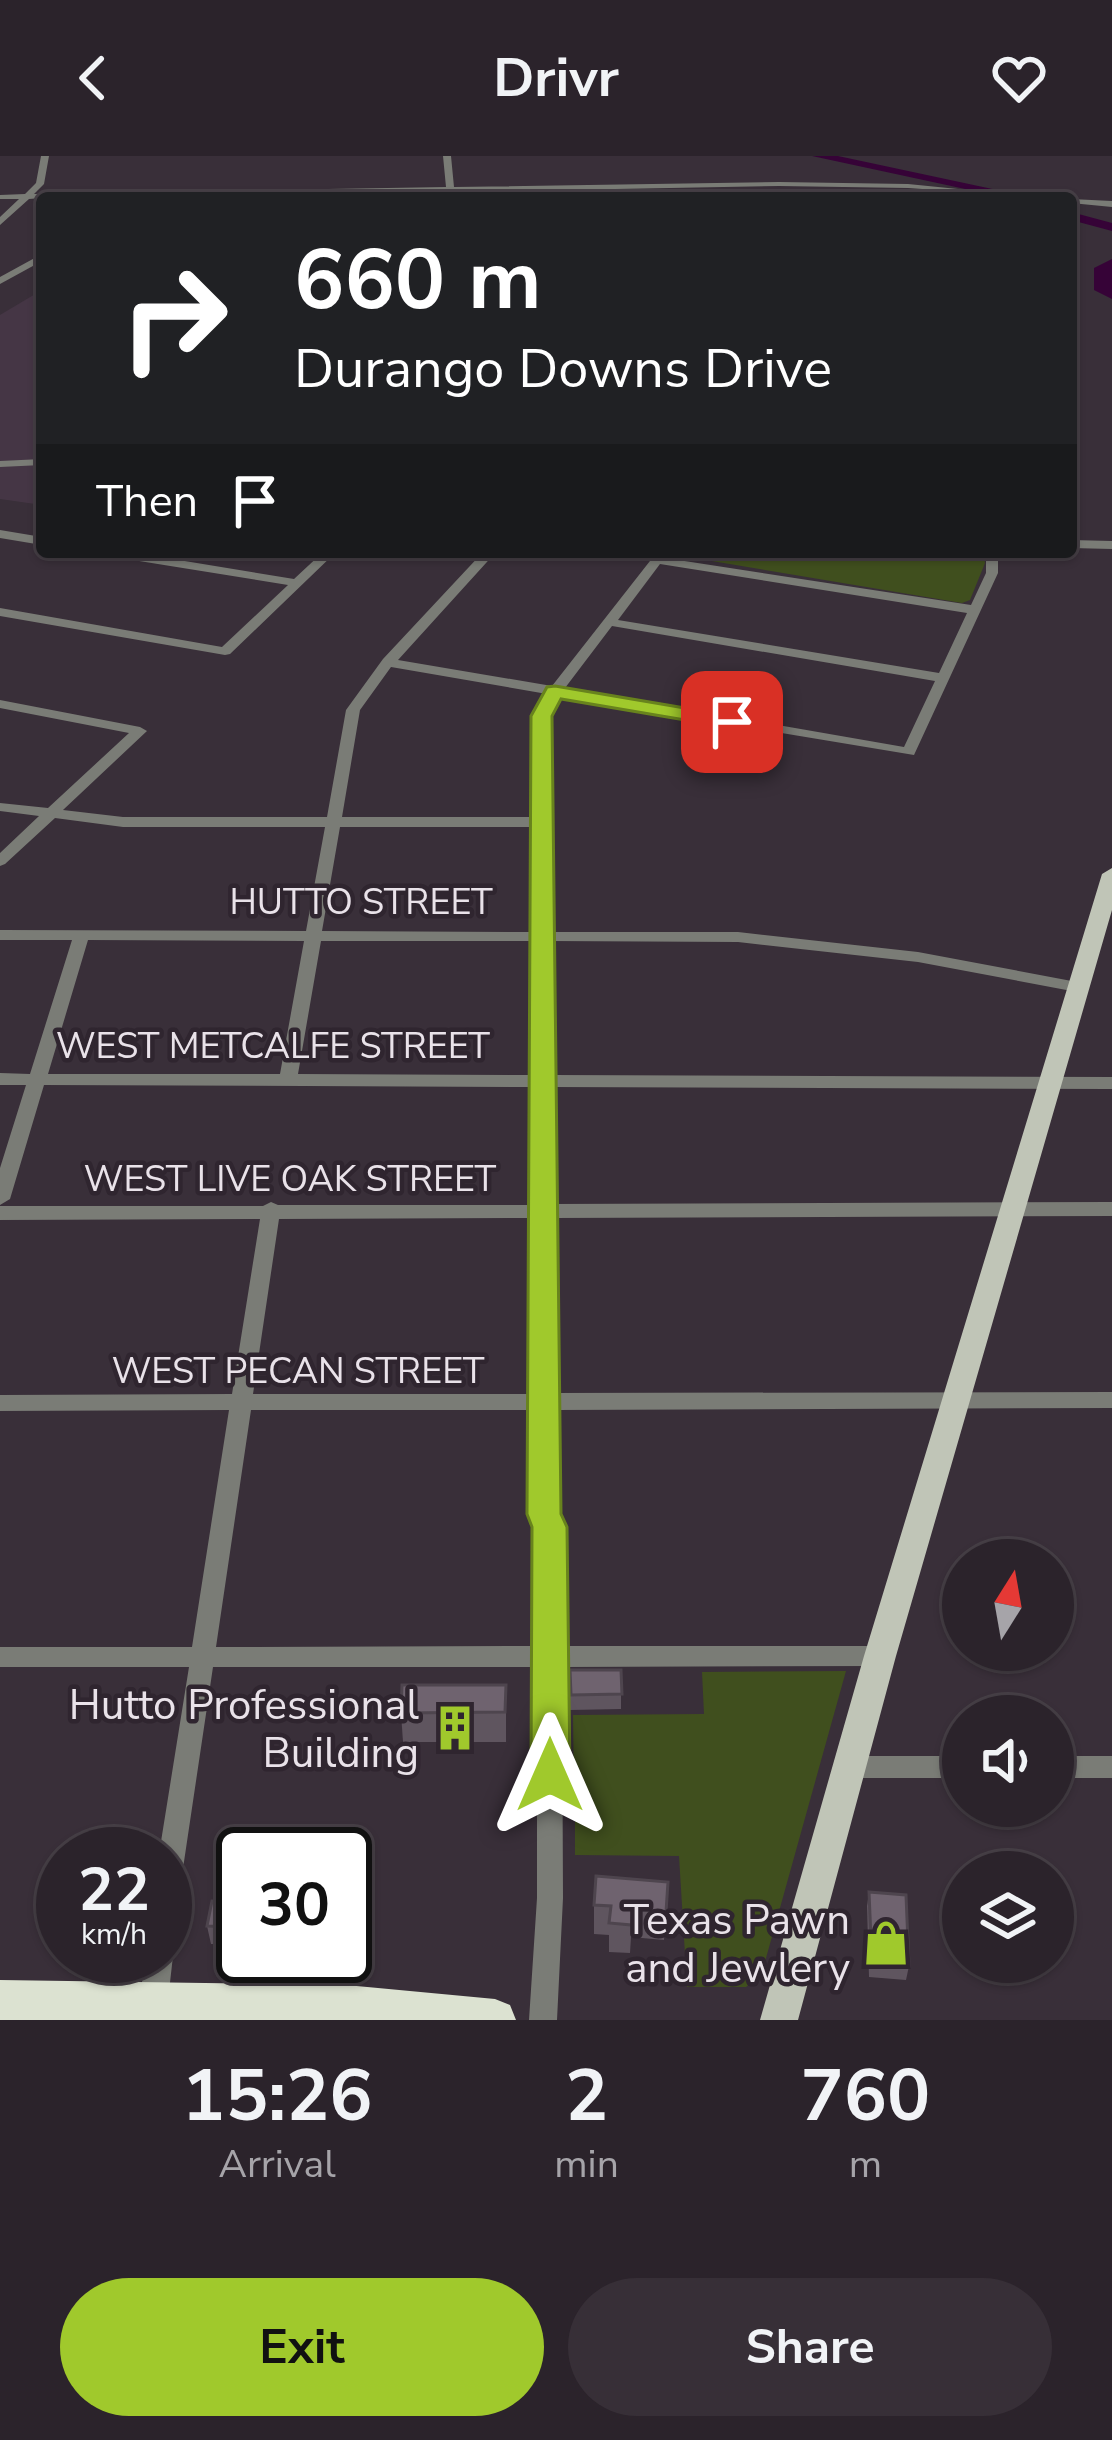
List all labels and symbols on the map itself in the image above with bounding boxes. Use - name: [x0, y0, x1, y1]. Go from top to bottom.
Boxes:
- pin: [681, 671, 783, 773]
- street label: HUTTO STREET: [229, 878, 493, 927]
- street label: WEST METCALFE STREET: [56, 1022, 490, 1071]
- street label: WEST LIVE OAK STREET: [84, 1155, 496, 1204]
- street label: WEST PECAN STREET: [112, 1347, 485, 1396]
- north arrow: [942, 1539, 1074, 1671]
- place label: Hutto Professional Building: [69, 1677, 420, 1782]
- building icon: Hutto Professional Building: [430, 1703, 480, 1753]
- position arrow: [487, 1712, 613, 1838]
- speed limit sign: 30: [216, 1827, 372, 1983]
- place label: Texas Pawn and Jewlery: [624, 1892, 850, 1997]
- shop icon: Texas Pawn and Jewlery: [861, 1918, 911, 1968]

